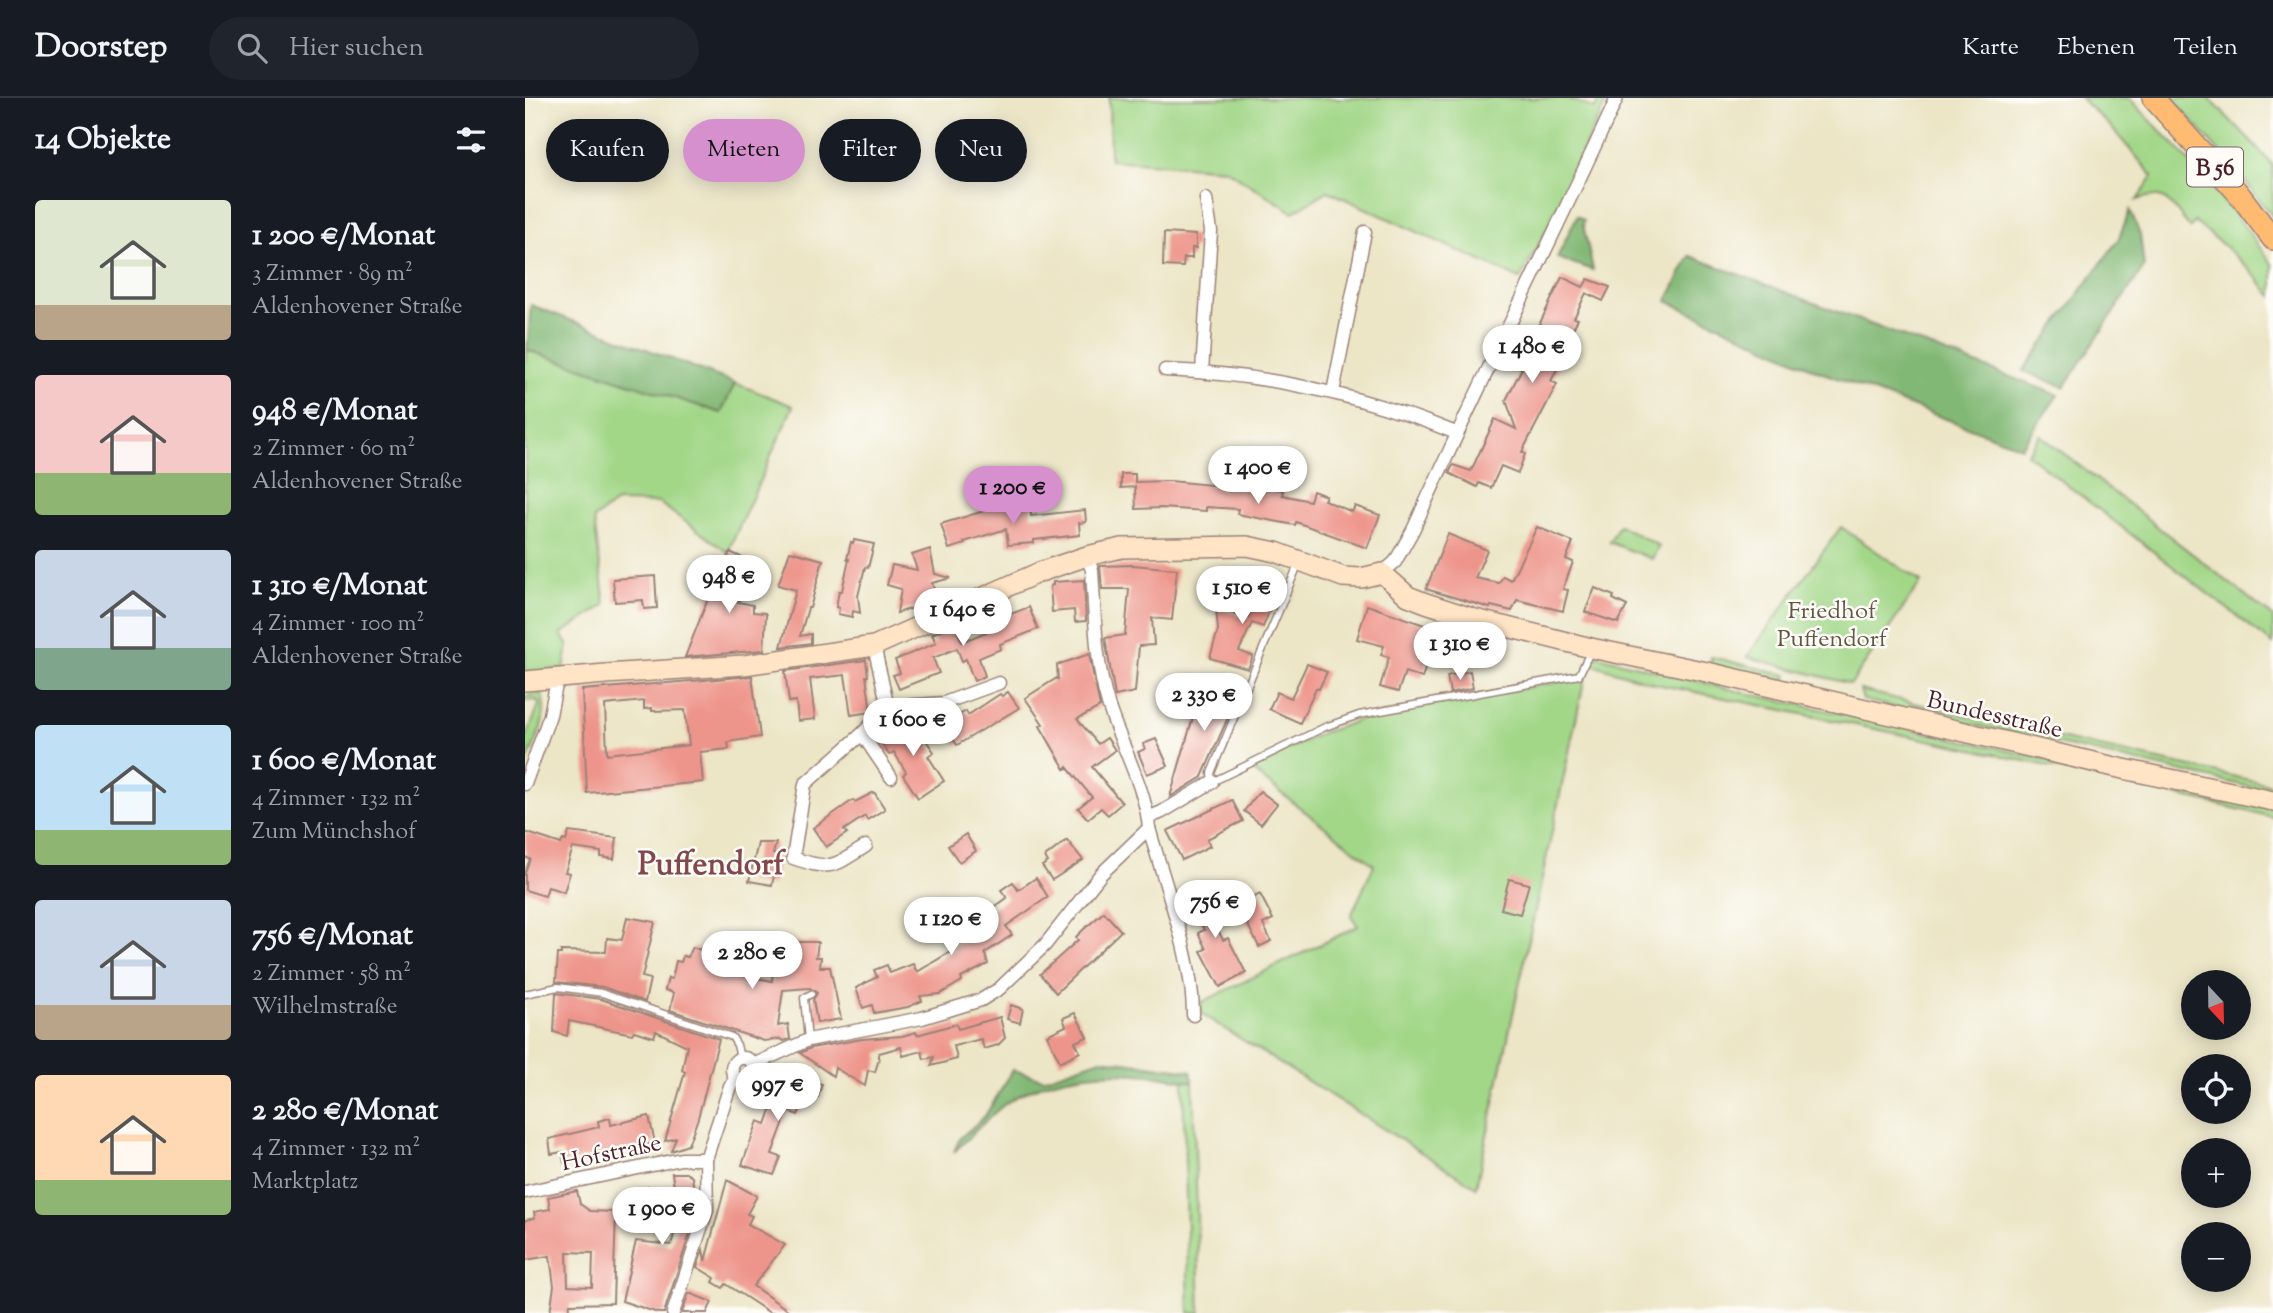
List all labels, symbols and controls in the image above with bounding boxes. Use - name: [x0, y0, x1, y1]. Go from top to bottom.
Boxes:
- search box: [209, 17, 699, 80]
- text: Doorstep: [35, 24, 167, 72]
- icon: search: [233, 29, 271, 67]
- text: Hier suchen: [289, 30, 424, 67]
- text: Karte: [1962, 31, 2019, 65]
- text: Ebenen: [2057, 31, 2135, 65]
- text: Teilen: [2173, 31, 2238, 65]
- text: 14 Objekte: [35, 119, 171, 162]
- chip: Kaufen: [546, 119, 669, 182]
- chip: Mieten: [683, 119, 805, 182]
- chip: Filter: [819, 119, 921, 182]
- chip: Neu: [935, 119, 1027, 182]
- icon: filters: [452, 121, 490, 159]
- road number: B 56: [2187, 148, 2243, 186]
- text: 1 200 €/Monat: [252, 215, 435, 258]
- icon: home: [91, 228, 175, 312]
- text: 3 Zimmer · 89 m²: [252, 258, 413, 291]
- text: Aldenhovener Straße: [252, 291, 462, 324]
- pin: 1 480 €: [1467, 326, 1597, 385]
- text: 1 480 €: [1499, 331, 1566, 364]
- text: 948 €/Monat: [252, 390, 418, 433]
- icon: home: [91, 403, 175, 487]
- text: 2 Zimmer · 60 m²: [252, 433, 415, 466]
- pin: 1 400 €: [1193, 446, 1323, 506]
- text: 1 400 €: [1224, 452, 1292, 485]
- text: Aldenhovener Straße: [252, 466, 462, 499]
- pin: 1 200 €: [948, 466, 1078, 526]
- text: 1 200 €: [980, 472, 1046, 505]
- pin: 948 €: [680, 556, 778, 615]
- text: 948 €: [702, 561, 756, 594]
- text: 1 310 €/Monat: [252, 565, 427, 608]
- pin: 1 510 €: [1177, 566, 1307, 626]
- text: 1 510 €: [1212, 572, 1272, 605]
- icon: home: [91, 578, 175, 662]
- pin: 1 640 €: [898, 588, 1028, 648]
- text: 1 640 €: [930, 594, 996, 627]
- park label: Friedhof Puffendorf: [1777, 595, 1889, 657]
- text: 4 Zimmer · 100 m²: [252, 608, 424, 641]
- pin: 1 310 €: [1395, 622, 1525, 682]
- text: 1 310 €: [1430, 628, 1490, 661]
- text: Aldenhovener Straße: [252, 641, 462, 674]
- pin: 2 330 €: [1139, 674, 1269, 733]
- text: 2 330 €: [1171, 679, 1237, 712]
- street label: Bundesstraße: [1923, 684, 2066, 748]
- pin: 1 600 €: [848, 698, 978, 758]
- text: 1 600 €: [879, 704, 947, 737]
- text: 1 600 €/Monat: [252, 740, 436, 783]
- icon: home: [91, 753, 175, 837]
- text: 4 Zimmer · 132 m²: [252, 783, 420, 816]
- text: Zum Münchshof: [252, 816, 416, 849]
- district label: Puffendorf: [638, 843, 786, 889]
- pin: 756 €: [1166, 880, 1264, 940]
- text: 756 €: [1190, 886, 1240, 919]
- pin: 1 120 €: [886, 898, 1016, 957]
- text: 1 120 €: [920, 903, 982, 936]
- text: 756 €/Monat: [252, 915, 413, 958]
- icon: home: [91, 928, 175, 1012]
- pin: 2 280 €: [687, 932, 817, 991]
- text: 2 280 €: [717, 937, 787, 970]
- text: 2 Zimmer · 58 m²: [252, 958, 411, 991]
- north arrow: [2181, 970, 2251, 1040]
- map controls: [2181, 970, 2251, 1292]
- text: Wilhelmstraße: [252, 991, 397, 1024]
- button: locate: [2181, 1054, 2251, 1124]
- pin: 997 €: [729, 1063, 827, 1123]
- text: 997 €: [752, 1069, 804, 1102]
- text: 2 280 €/Monat: [252, 1090, 438, 1133]
- icon: home: [91, 1103, 175, 1187]
- street label: Hofstraße: [558, 1127, 665, 1181]
- text: 4 Zimmer · 132 m²: [252, 1133, 420, 1166]
- button: +: [2181, 1138, 2251, 1208]
- text: Marktplatz: [252, 1166, 358, 1199]
- pin: 1 900 €: [597, 1188, 727, 1247]
- text: 1 900 €: [628, 1193, 696, 1226]
- button: −: [2181, 1222, 2251, 1292]

